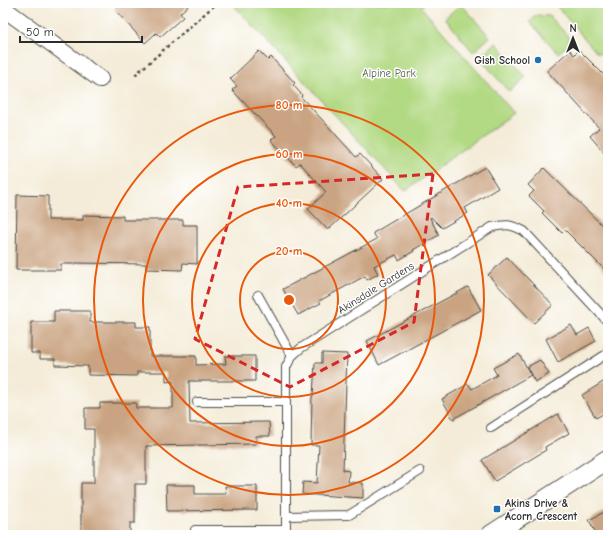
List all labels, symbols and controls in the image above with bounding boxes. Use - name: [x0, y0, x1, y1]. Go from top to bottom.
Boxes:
- scale bar: [20, 18, 142, 44]
- north arrow: [553, 18, 593, 58]
- text: N: [569, 22, 577, 35]
- text: 50 m: [26, 25, 54, 39]
- place label: Gish School: [474, 54, 530, 67]
- marker: Gish School: [533, 55, 543, 65]
- park label: Alpine Park: [362, 67, 416, 80]
- text: 80 m: [276, 98, 302, 112]
- text: 60 m: [276, 147, 302, 161]
- text: 40 m: [276, 196, 302, 210]
- text: 20 m: [276, 244, 302, 258]
- street label: Akinsdale Gardens: [335, 259, 417, 317]
- centre of rings: [282, 293, 296, 307]
- place label: Akins Drive & Acorn Crescent: [505, 497, 578, 523]
- marker: Akins Drive & Acorn Crescent: [492, 504, 502, 514]

